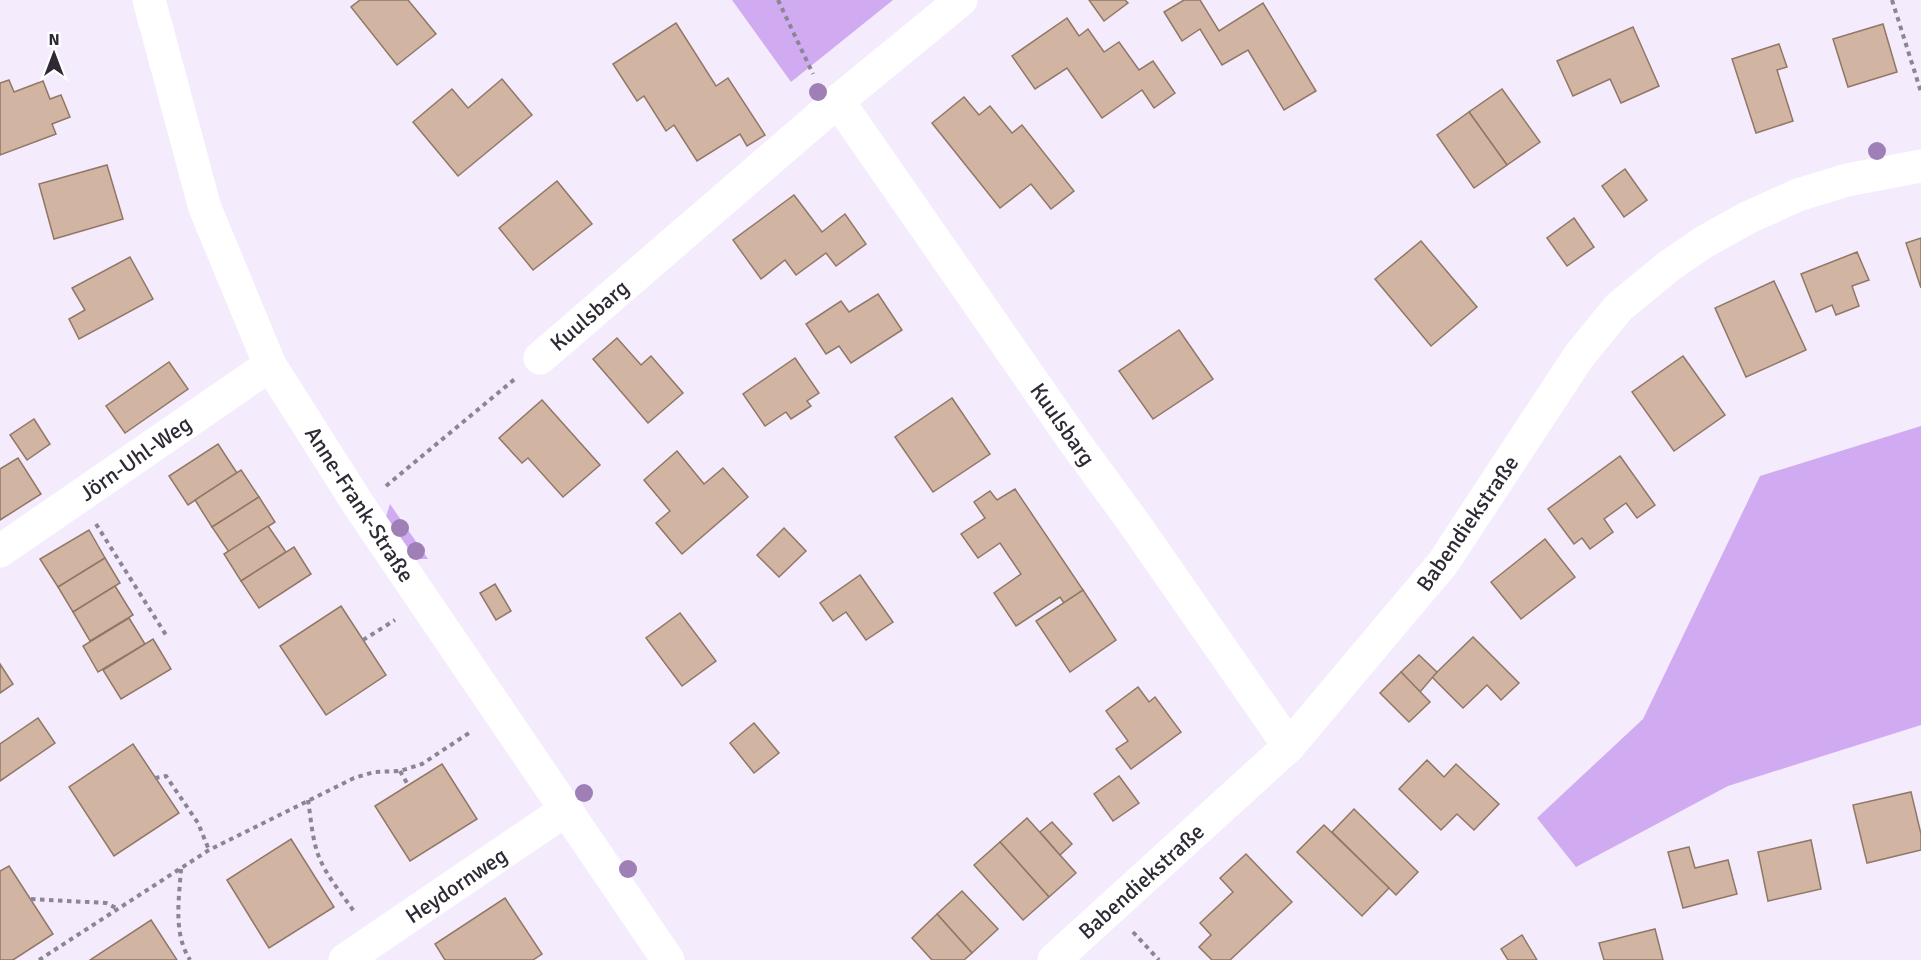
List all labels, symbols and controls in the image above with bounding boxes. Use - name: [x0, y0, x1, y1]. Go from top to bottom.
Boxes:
- north arrow: [24, 24, 84, 84]
- text: N: [48, 30, 60, 50]
- street label: Kuulsbarg: [545, 274, 634, 357]
- street label: Kuulsbarg: [1024, 378, 1101, 471]
- street label: Jörn-Uhl-Weg: [74, 410, 196, 507]
- street label: Anne-Frank-Straße: [299, 421, 420, 587]
- street label: Babendiekstraße: [1410, 450, 1524, 597]
- street label: Babendiekstraße: [1073, 818, 1210, 945]
- street label: Heydornweg: [400, 842, 512, 929]

